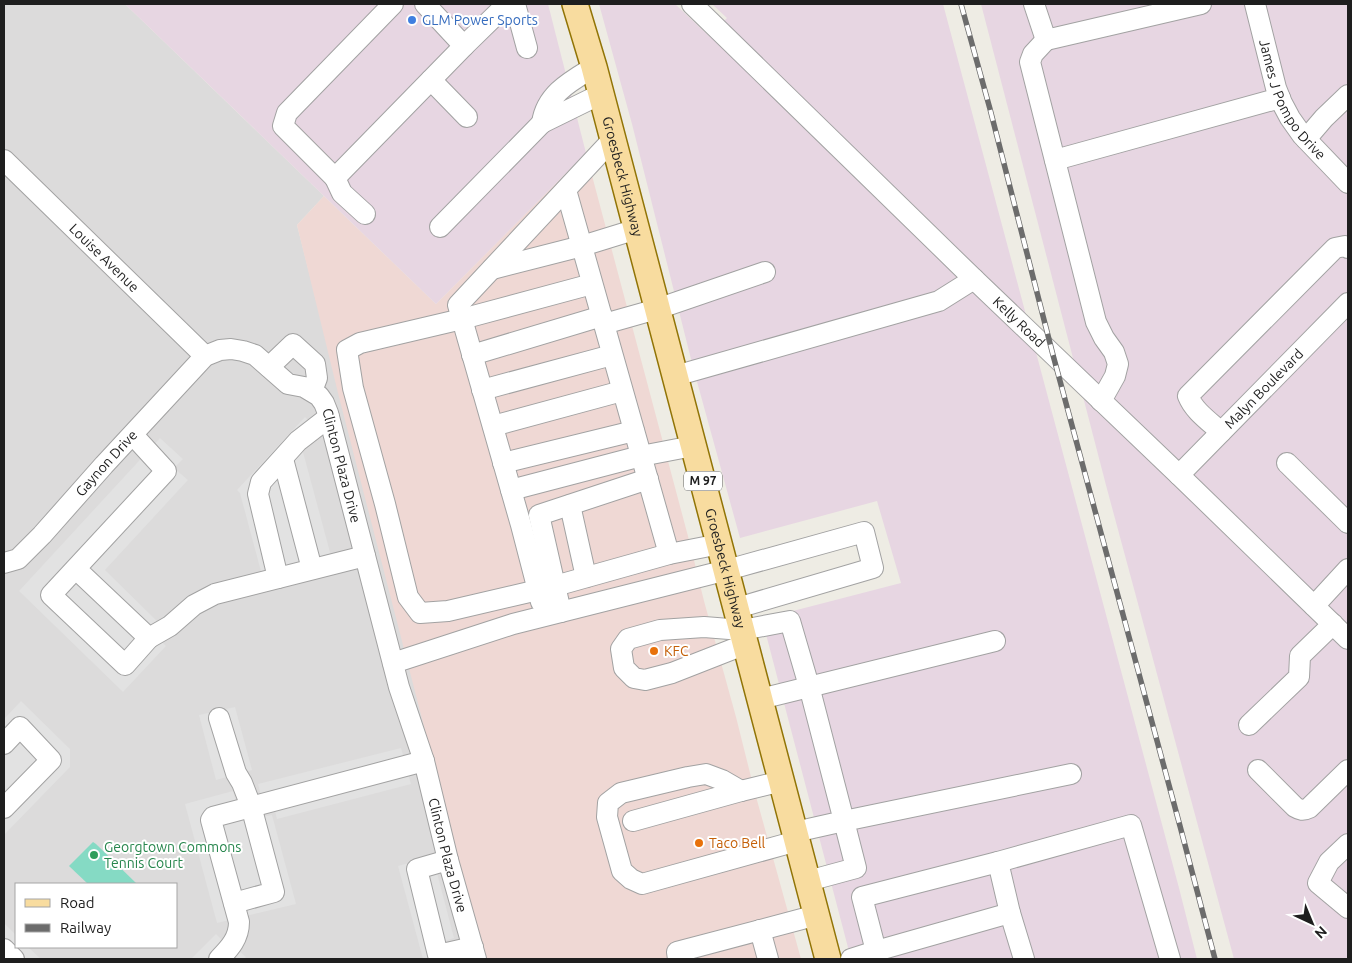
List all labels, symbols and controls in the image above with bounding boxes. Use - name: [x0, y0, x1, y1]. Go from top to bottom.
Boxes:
- place label: GLM Power Sports: [422, 12, 538, 28]
- marker: GLM Power Sports: [406, 14, 418, 26]
- street label: James J Pompo Drive: [1256, 38, 1329, 163]
- street label: Groesbeck Highway: [599, 115, 646, 238]
- street label: Louise Avenue: [66, 220, 142, 295]
- street label: Kelly Road: [990, 293, 1048, 350]
- street label: Malyn Boulevard: [1221, 346, 1306, 432]
- street label: Clinton Plaza Drive: [319, 406, 364, 525]
- street label: Gaynon Drive: [72, 427, 140, 499]
- road number: M 97: [684, 472, 722, 491]
- street label: Groesbeck Highway: [702, 507, 749, 630]
- place label: KFC: [664, 643, 689, 659]
- marker: KFC: [648, 645, 660, 657]
- street label: Clinton Plaza Drive: [425, 796, 470, 914]
- place label: Taco Bell: [709, 835, 766, 851]
- marker: Taco Bell: [693, 837, 705, 849]
- place label: Georgtown Commons Tennis Court: [104, 839, 241, 871]
- marker: Georgtown Commons Tennis Court: [88, 849, 100, 861]
- legend: [15, 883, 178, 948]
- text: Road: [60, 894, 95, 911]
- north arrow: [1287, 898, 1337, 948]
- text: Railway: [60, 919, 111, 936]
- text: N: [1312, 923, 1330, 942]

